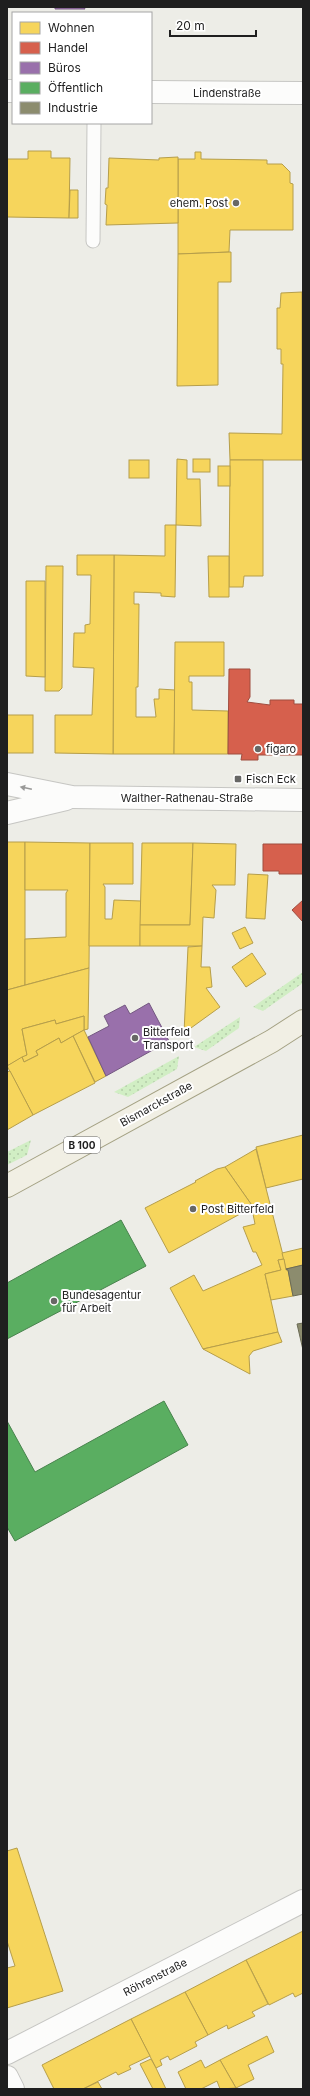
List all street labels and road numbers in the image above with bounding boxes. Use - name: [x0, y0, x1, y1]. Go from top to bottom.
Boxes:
- street label: Lindenstraße: [193, 86, 261, 100]
- street label: Walther-Rathenau-Straße: [121, 791, 253, 805]
- street label: Bismarckstraße: [117, 1078, 195, 1130]
- road number: B 100: [64, 1137, 100, 1153]
- street label: Röhrenstraße: [121, 1955, 189, 1999]

